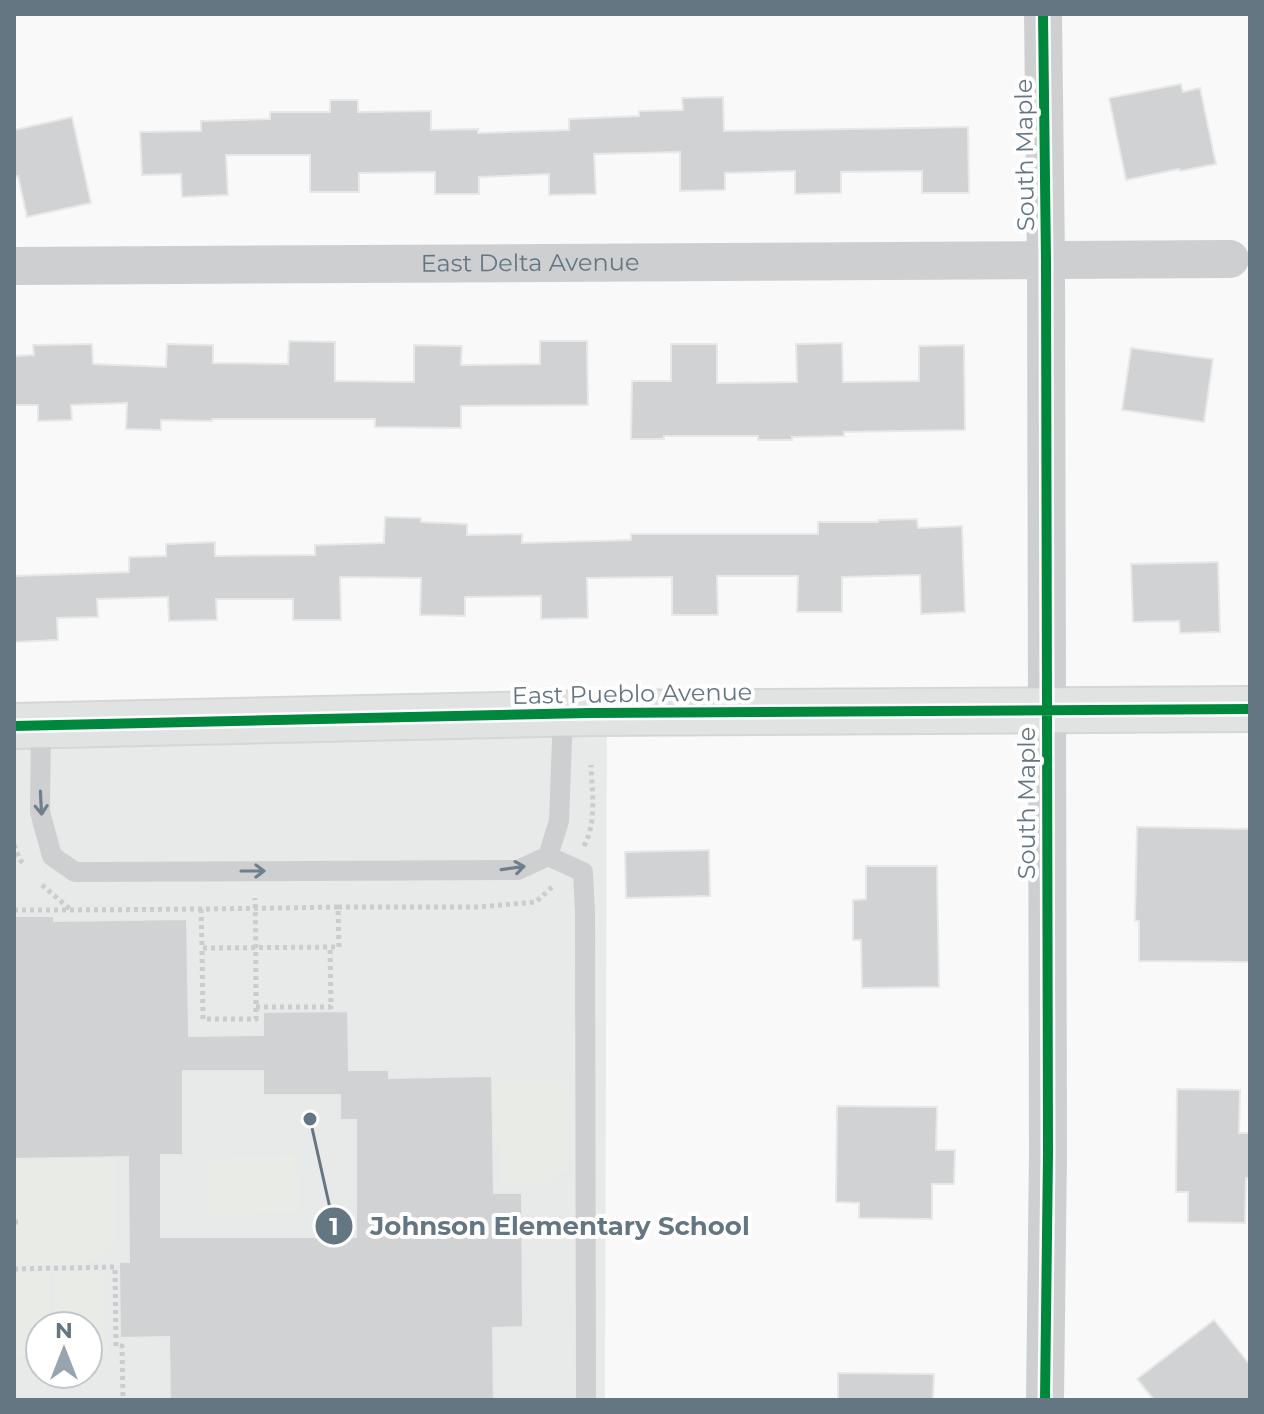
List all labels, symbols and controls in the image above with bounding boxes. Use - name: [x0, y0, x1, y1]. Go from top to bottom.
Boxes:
- street label: South Maple: [1009, 79, 1040, 232]
- street label: East Delta Avenue: [421, 247, 639, 278]
- street label: East Pueblo Avenue: [512, 677, 752, 710]
- street label: South Maple: [1012, 727, 1041, 879]
- one-way arrow: [34, 789, 49, 816]
- one-way arrow: [499, 860, 525, 875]
- one-way arrow: [239, 863, 266, 879]
- callout: Johnson Elementary School: [314, 1201, 765, 1251]
- text: Johnson Elementary School: [369, 1210, 750, 1242]
- text: 1: [329, 1212, 339, 1241]
- north arrow: [24, 1310, 104, 1390]
- text: N: [55, 1317, 73, 1344]

